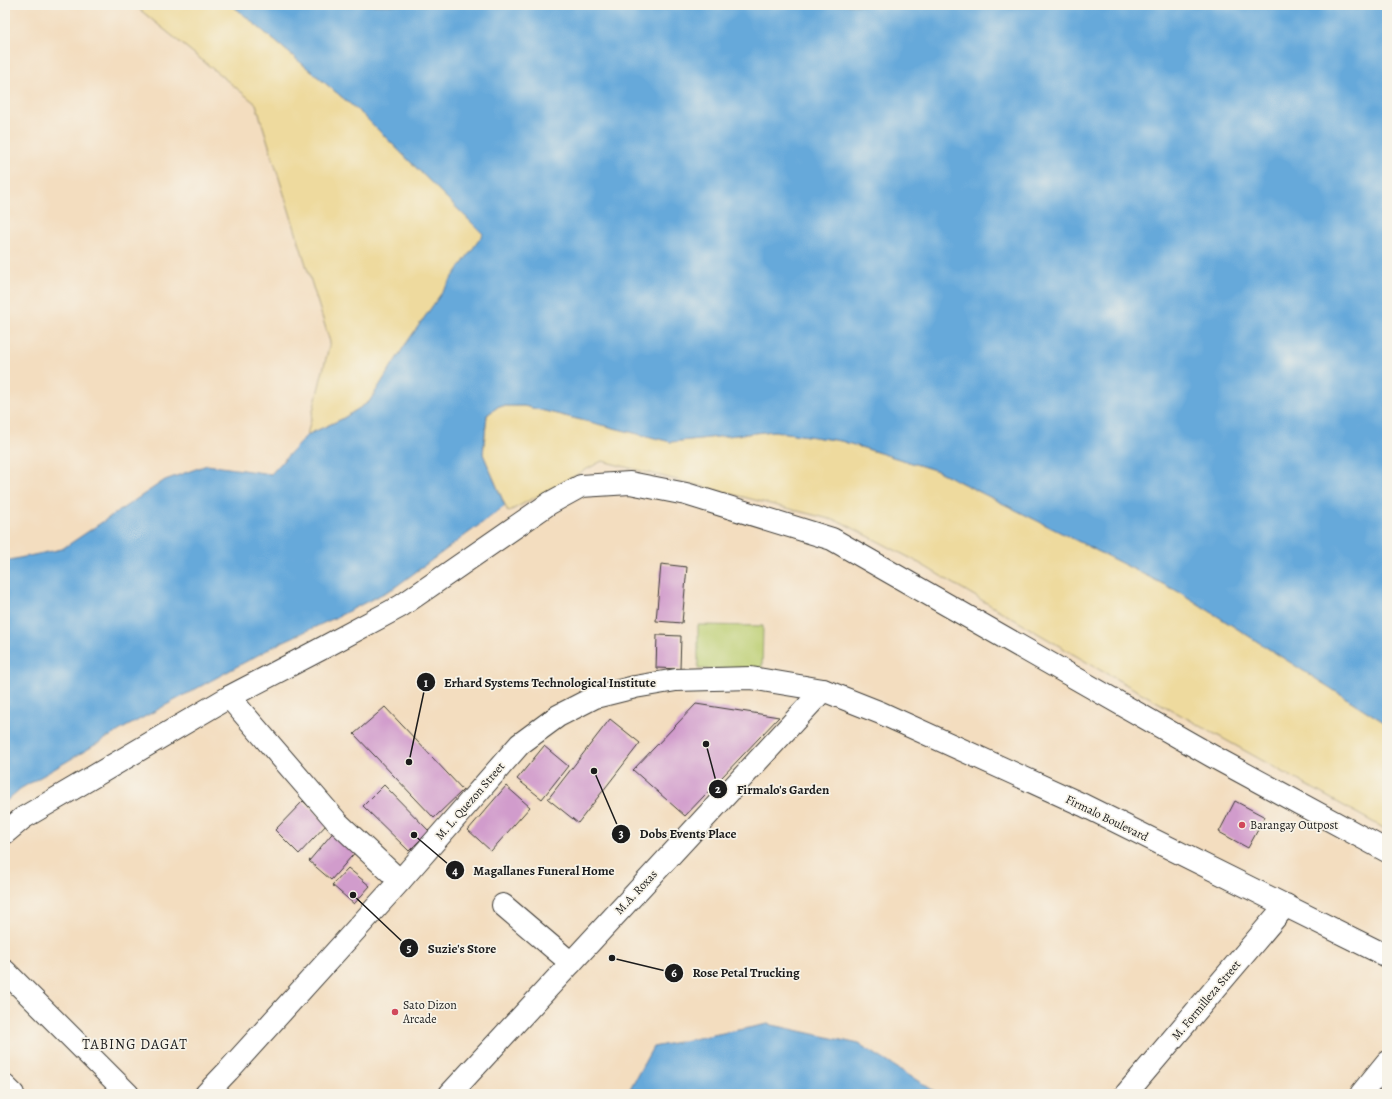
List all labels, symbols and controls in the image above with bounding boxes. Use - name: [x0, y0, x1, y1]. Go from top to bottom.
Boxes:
- callout: Erhard Systems Technological Institute: [416, 670, 664, 695]
- text: Erhard Systems Technological Institute: [444, 674, 656, 691]
- text: 1: [424, 675, 429, 691]
- street label: M. L. Quezon Street: [432, 759, 508, 843]
- callout: Firmalo's Garden: [708, 777, 837, 802]
- text: 2: [715, 781, 721, 797]
- text: Firmalo's Garden: [737, 781, 830, 798]
- street label: Firmalo Boulevard: [1063, 791, 1152, 845]
- place label: Barangay Outpost: [1250, 817, 1338, 833]
- marker: Barangay Outpost: [1237, 820, 1247, 830]
- callout: Dobs Events Place: [611, 821, 744, 846]
- text: Dobs Events Place: [639, 825, 737, 842]
- text: 3: [618, 826, 624, 842]
- callout: Magallanes Funeral Home: [445, 858, 622, 883]
- text: Magallanes Funeral Home: [473, 862, 615, 879]
- text: 4: [452, 863, 458, 879]
- street label: M.A. Roxas: [611, 866, 661, 918]
- callout: Suzie's Store: [399, 935, 504, 960]
- text: 5: [406, 940, 412, 956]
- text: Suzie's Store: [428, 940, 496, 957]
- street label: M. Formilleza Street: [1168, 957, 1244, 1043]
- callout: Rose Petal Trucking: [664, 960, 807, 985]
- text: Rose Petal Trucking: [692, 964, 800, 981]
- text: 6: [671, 965, 677, 981]
- place label: Sato Dizon Arcade: [402, 997, 457, 1027]
- marker: Sato Dizon Arcade: [390, 1007, 400, 1017]
- district label: TABING DAGAT: [82, 1035, 188, 1054]

